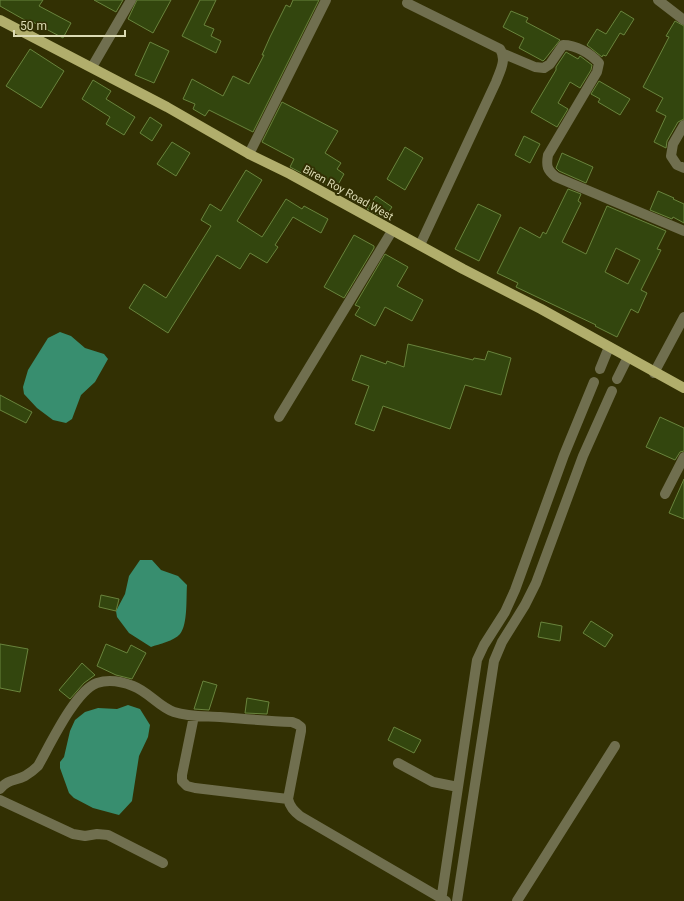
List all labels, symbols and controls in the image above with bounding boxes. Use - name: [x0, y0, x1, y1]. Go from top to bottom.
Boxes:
- scale bar: [14, 12, 125, 38]
- text: 50 m: [20, 19, 47, 33]
- street label: Biren Roy Road West: [301, 163, 396, 223]

